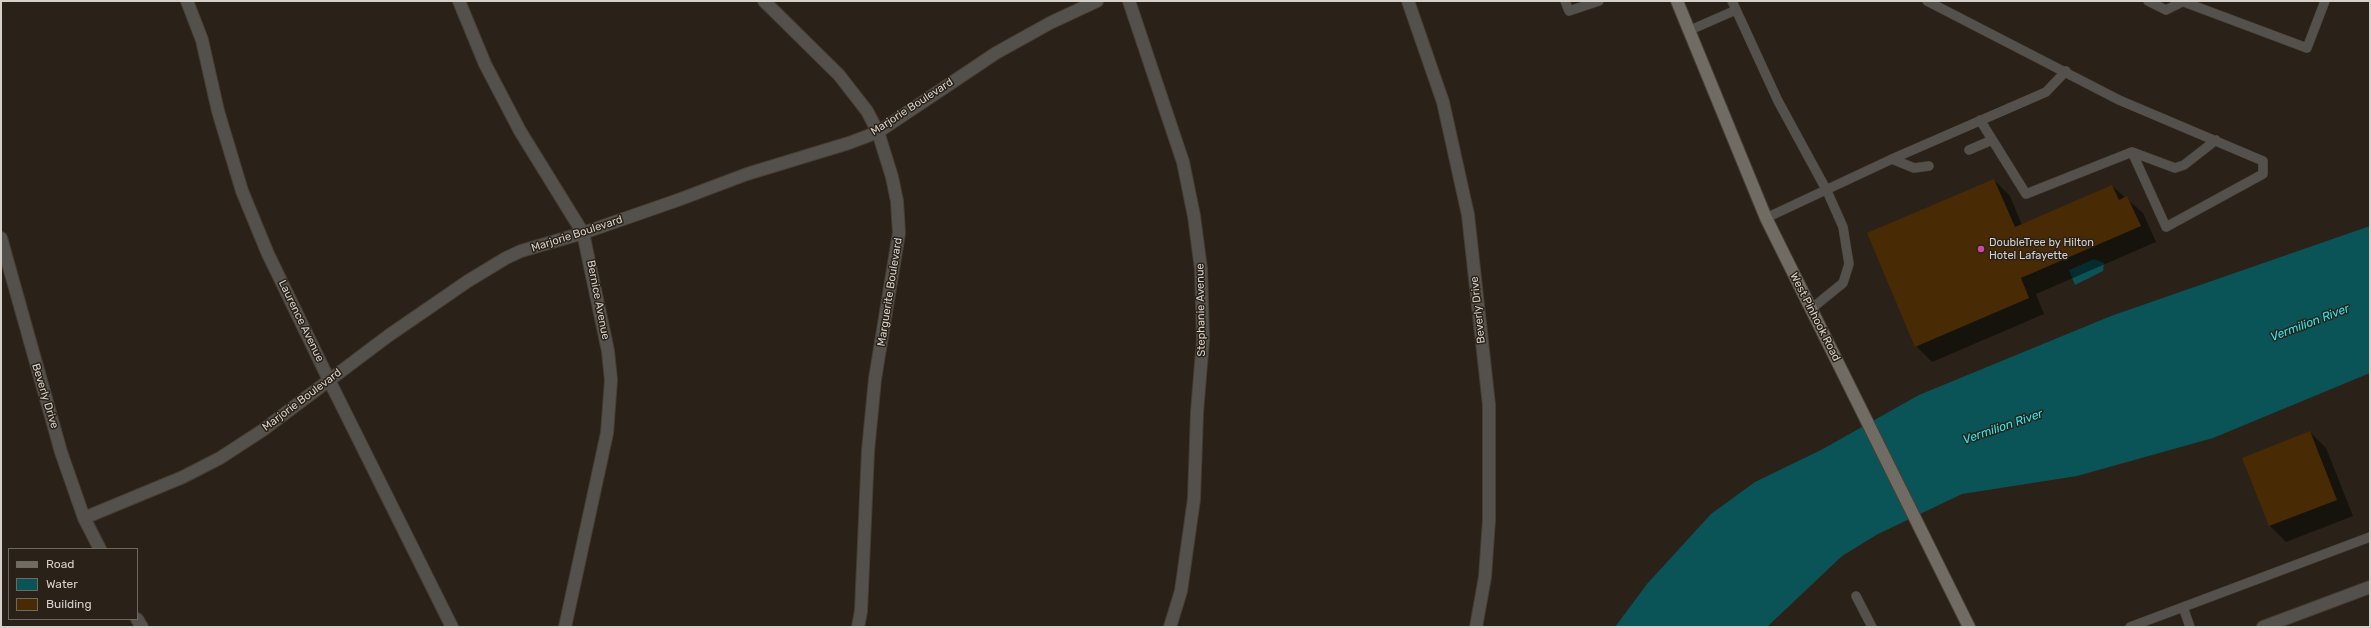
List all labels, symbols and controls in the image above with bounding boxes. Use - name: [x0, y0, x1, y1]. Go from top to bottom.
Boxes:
- street label: Marjorie Boulevard: [868, 76, 956, 138]
- street label: Marjorie Boulevard: [530, 213, 624, 255]
- place label: DoubleTree by Hilton Hotel Lafayette: [1989, 236, 2094, 262]
- street label: Marguerite Boulevard: [875, 237, 905, 347]
- marker: DoubleTree by Hilton Hotel Lafayette: [1976, 244, 1986, 254]
- street label: Bernice Avenue: [584, 259, 612, 341]
- street label: Stephanie Avenue: [1194, 263, 1208, 357]
- street label: West Pinhook Road: [1787, 271, 1843, 363]
- street label: Beverly Drive: [1468, 276, 1488, 344]
- street label: Laurence Avenue: [276, 278, 326, 364]
- water label: Vermilion River: [2268, 301, 2352, 345]
- street label: Beverly Drive: [29, 362, 61, 430]
- street label: Marjorie Boulevard: [260, 366, 344, 434]
- water label: Vermilion River: [1961, 407, 2045, 447]
- legend: [8, 548, 138, 620]
- text: Road: [46, 557, 74, 571]
- text: Water: [46, 577, 78, 591]
- text: Building: [46, 597, 92, 611]

